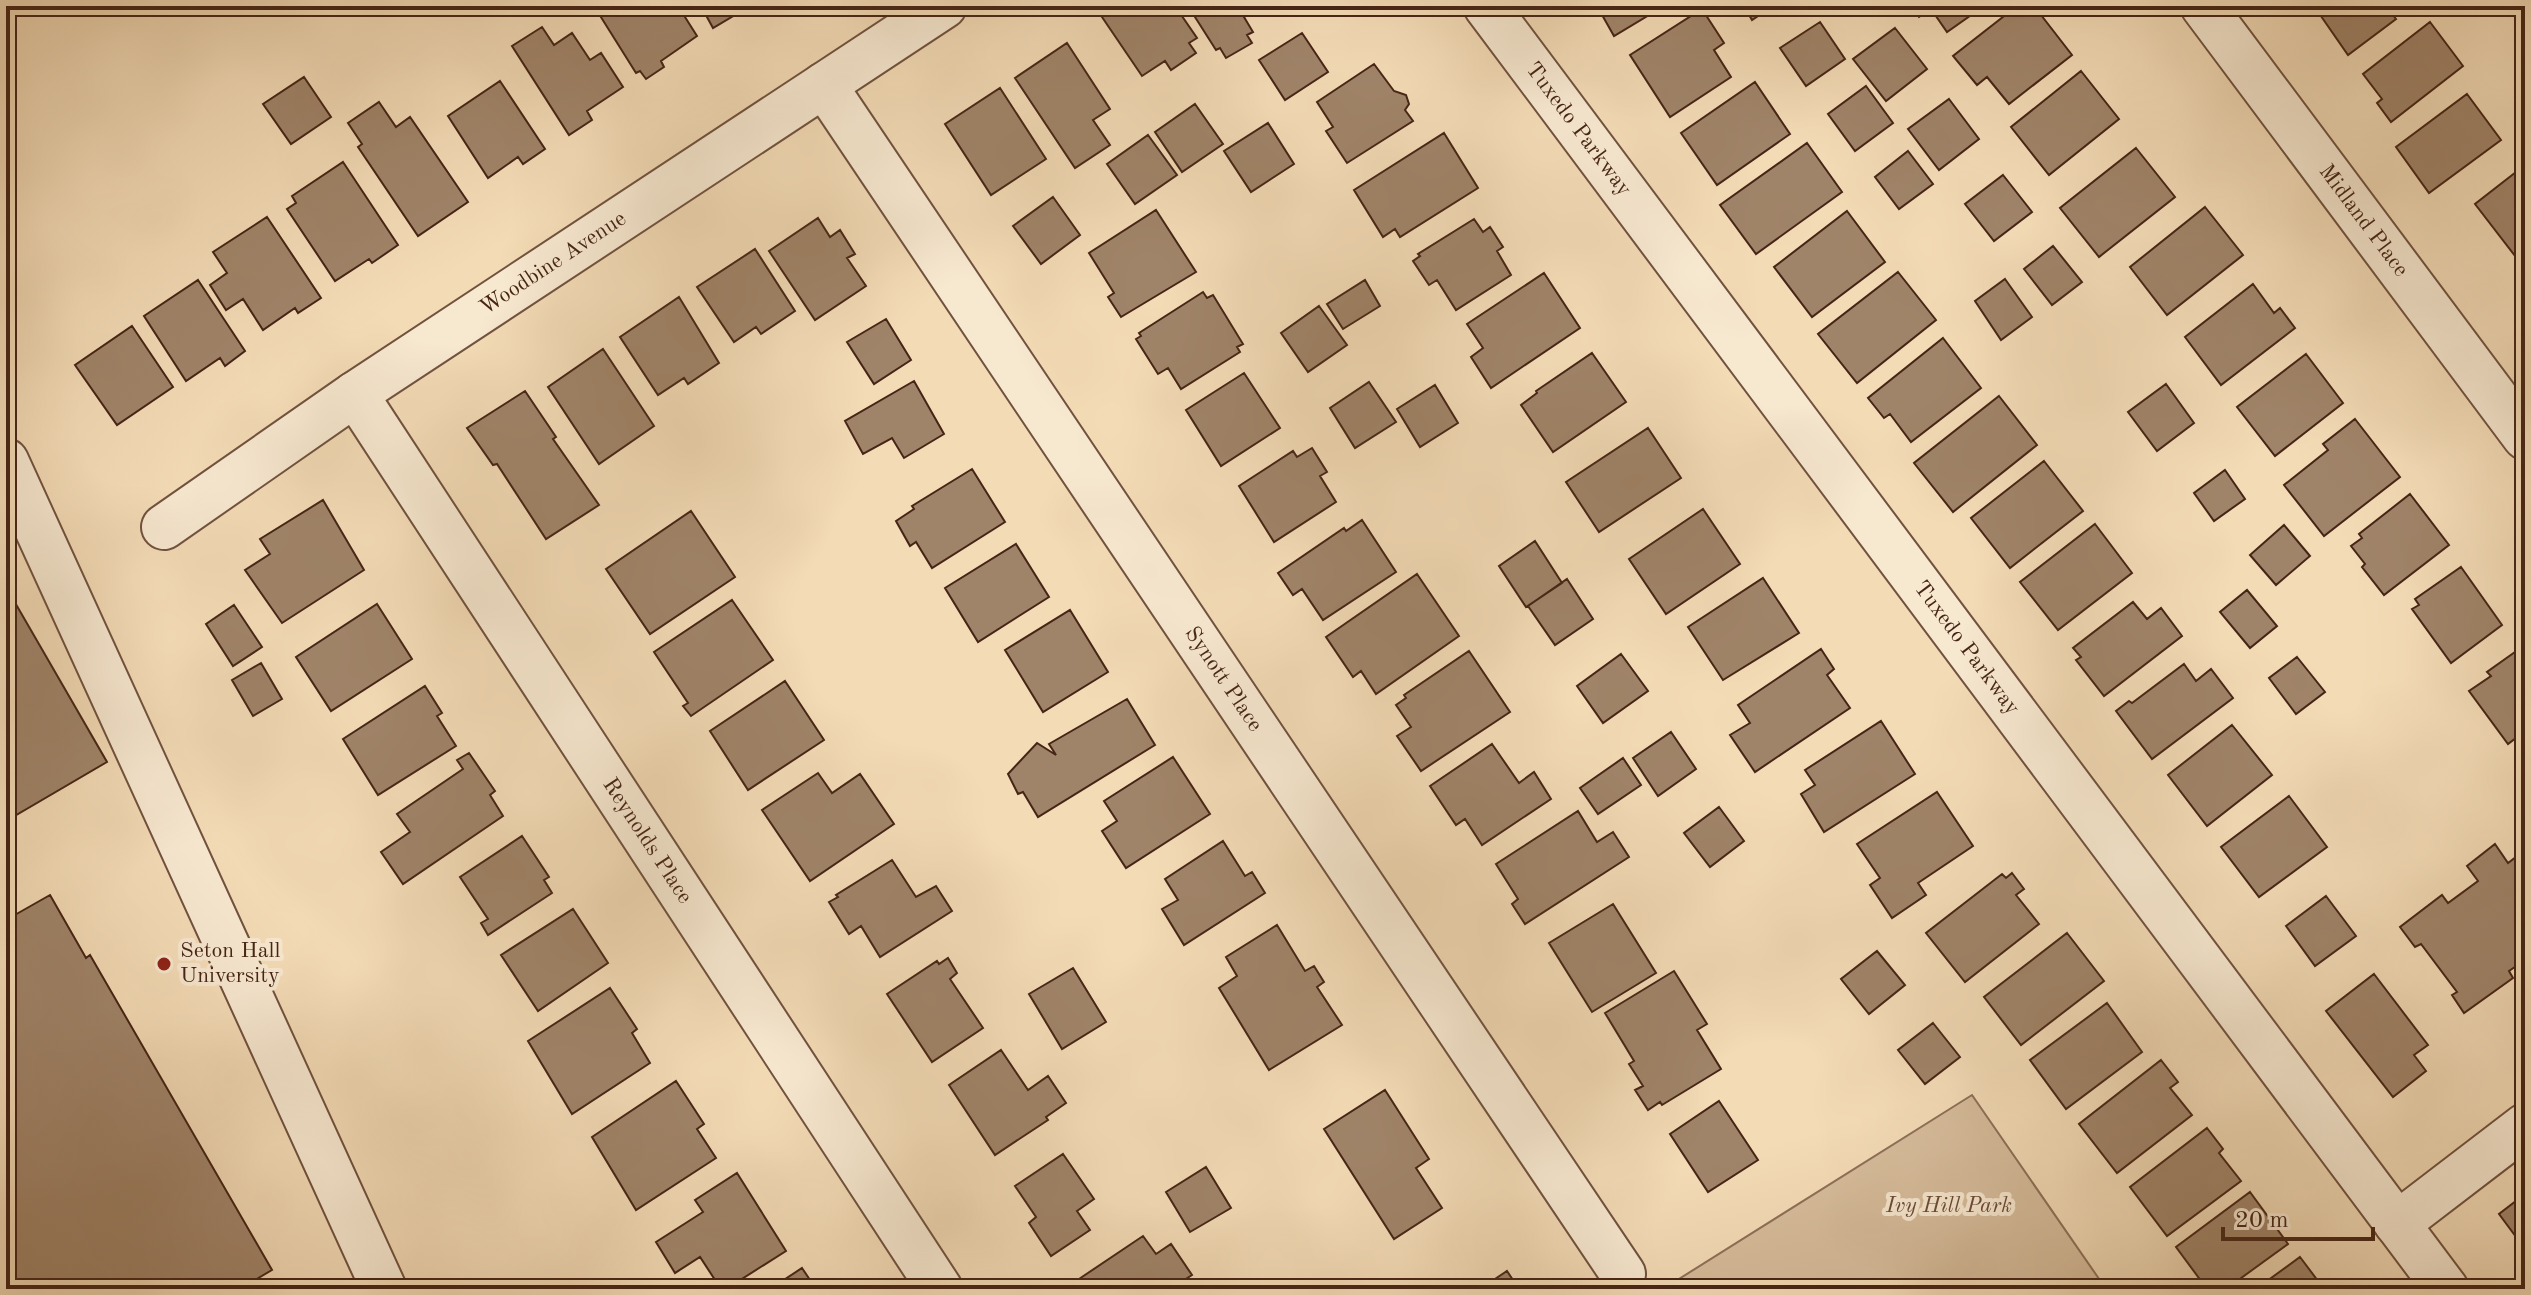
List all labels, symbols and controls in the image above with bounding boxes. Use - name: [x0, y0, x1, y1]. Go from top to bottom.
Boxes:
- street label: Tuxedo Parkway: [1521, 58, 1636, 201]
- street label: Midland Place: [2315, 161, 2412, 281]
- street label: Woodbine Avenue: [476, 208, 630, 319]
- street label: Tuxedo Parkway: [1909, 577, 2024, 719]
- street label: Synott Place: [1180, 623, 1266, 736]
- street label: Reynolds Place: [598, 774, 696, 908]
- place label: Seton Hall University: [180, 940, 281, 987]
- marker: Seton Hall University: [155, 955, 173, 973]
- scale bar: [2223, 1191, 2373, 1241]
- park label: Ivy Hill Park: [1885, 1195, 2012, 1217]
- text: 20 m: [2235, 1209, 2289, 1233]

